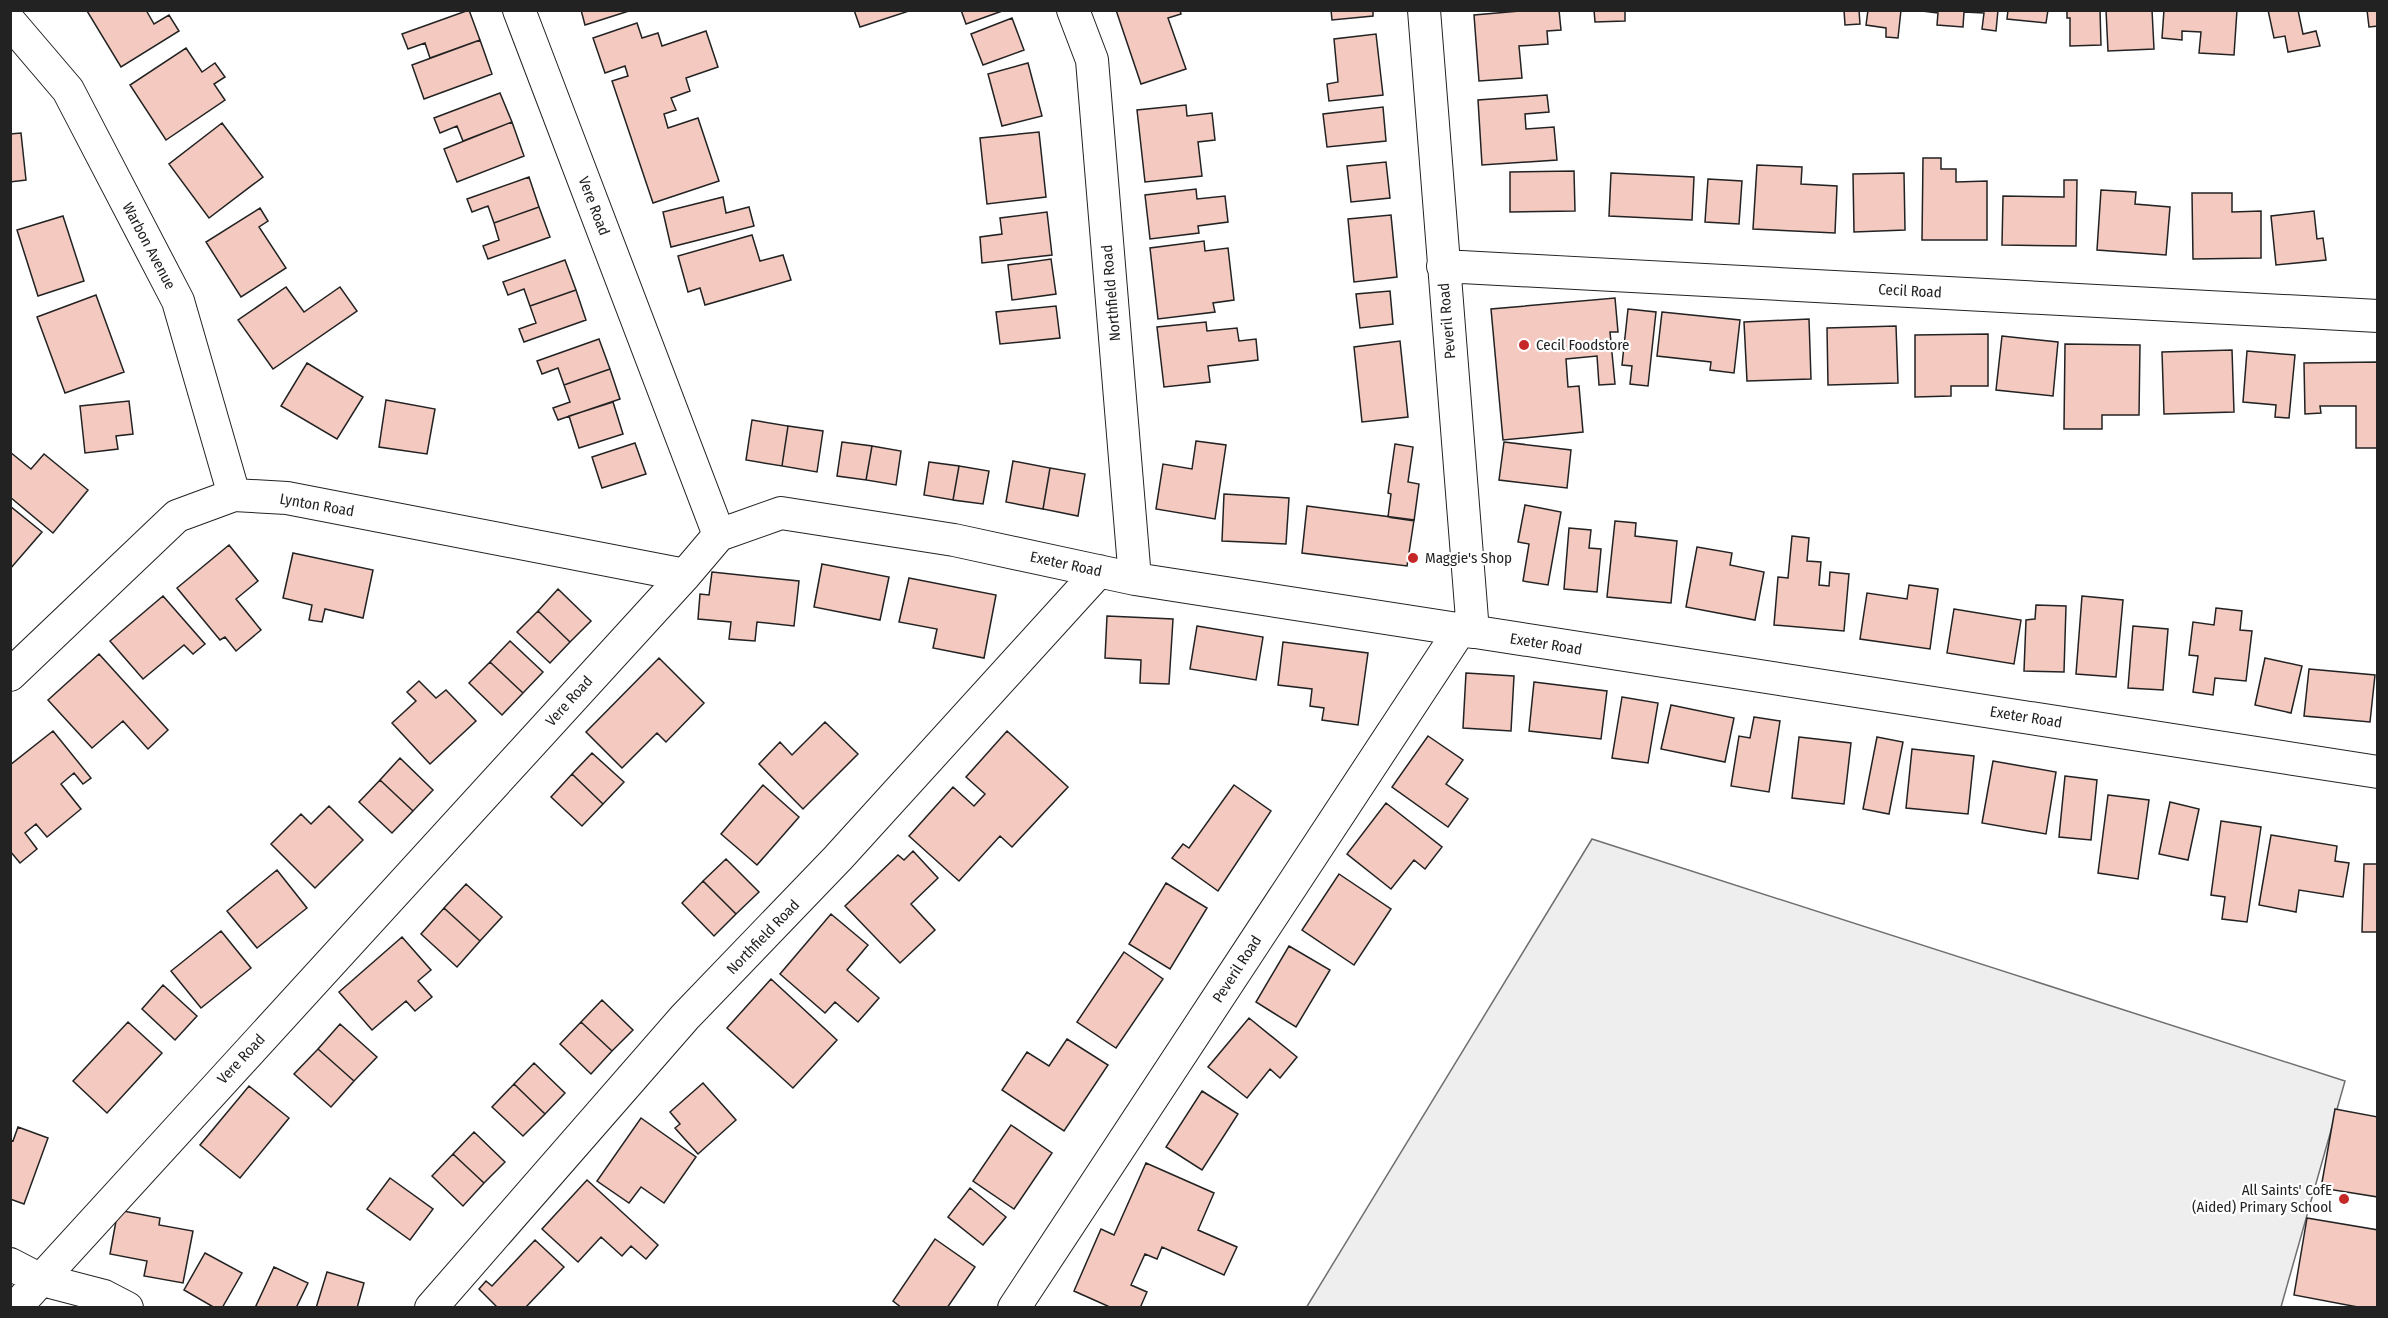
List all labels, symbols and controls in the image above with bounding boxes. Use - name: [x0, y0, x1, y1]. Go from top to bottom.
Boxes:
- street label: Vere Road: [575, 174, 613, 238]
- street label: Warbon Avenue: [119, 200, 179, 292]
- street label: Northfield Road: [1098, 244, 1124, 342]
- street label: Cecil Road: [1878, 280, 1942, 302]
- street label: Peveril Road: [1435, 282, 1459, 360]
- place label: Cecil Foodstore: [1536, 336, 1629, 354]
- marker: Cecil Foodstore: [1517, 338, 1531, 352]
- street label: Lynton Road: [278, 490, 356, 520]
- street label: Exeter Road: [1029, 548, 1103, 580]
- place label: Maggie's Shop: [1425, 549, 1512, 567]
- marker: Maggie's Shop: [1406, 551, 1420, 565]
- street label: Exeter Road: [1509, 629, 1583, 659]
- street label: Vere Road: [542, 672, 596, 730]
- street label: Exeter Road: [1989, 702, 2063, 732]
- street label: Northfield Road: [723, 896, 803, 978]
- street label: Peveril Road: [1209, 932, 1265, 1006]
- street label: Vere Road: [213, 1030, 269, 1088]
- place label: All Saints' CofE (Aided) Primary School: [2192, 1181, 2332, 1216]
- marker: All Saints' CofE (Aided) Primary School: [2337, 1192, 2351, 1206]

